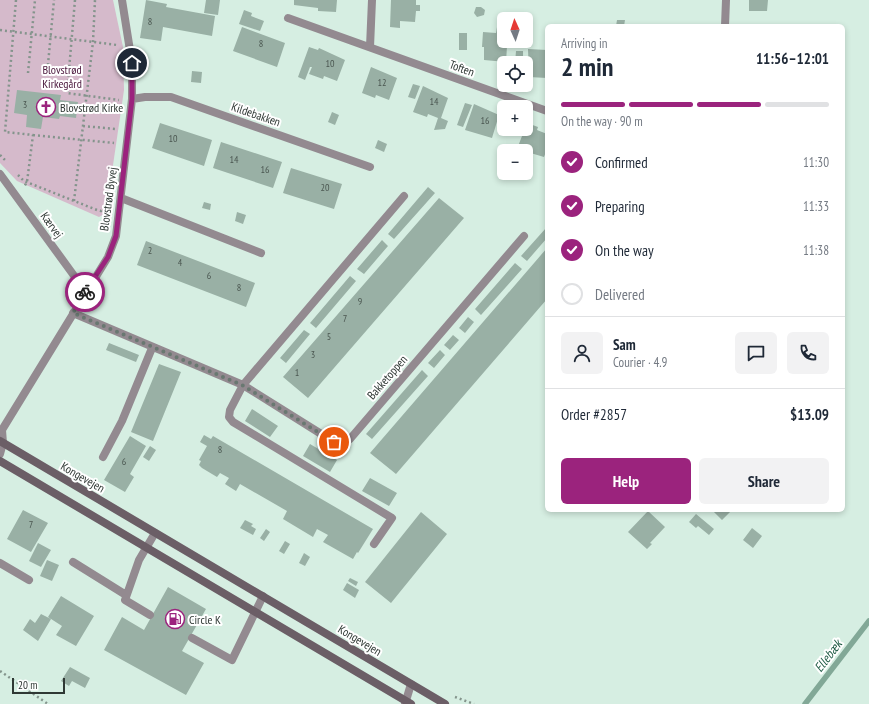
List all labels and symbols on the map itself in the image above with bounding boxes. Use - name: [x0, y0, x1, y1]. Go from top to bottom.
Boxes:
- north arrow: [497, 12, 533, 48]
- house number: 8: [148, 15, 152, 28]
- house number: 8: [259, 37, 263, 50]
- pin: [115, 46, 149, 80]
- house number: 10: [326, 57, 335, 70]
- street label: Toften: [447, 57, 477, 79]
- park label: Blovstrød Kirkegård: [42, 62, 82, 91]
- house number: 12: [378, 76, 387, 89]
- house number: 14: [430, 95, 439, 108]
- church icon: Blovstrød Kirke: [35, 96, 57, 118]
- house number: 3: [23, 98, 27, 111]
- street label: Kildebakken: [229, 99, 283, 129]
- place label: Blovstrød Kirke: [60, 100, 123, 115]
- house number: 16: [481, 114, 490, 127]
- house number: 10: [169, 132, 178, 145]
- house number: 14: [230, 153, 239, 166]
- house number: 16: [261, 163, 270, 176]
- street label: Blovstrød Byvej: [96, 166, 120, 232]
- house number: 20: [321, 181, 330, 194]
- street label: Kærvej: [37, 209, 67, 241]
- house number: 2: [148, 244, 152, 257]
- house number: 4: [178, 256, 183, 269]
- house number: 6: [207, 269, 212, 282]
- courier: [65, 272, 105, 312]
- house number: 8: [237, 281, 241, 294]
- house number: 9: [358, 295, 362, 308]
- house number: 7: [343, 312, 347, 325]
- house number: 5: [327, 330, 331, 343]
- house number: 3: [311, 348, 315, 361]
- street label: Bakketoppen: [364, 352, 410, 402]
- house number: 1: [295, 366, 299, 379]
- pin: [317, 425, 351, 459]
- house number: 8: [218, 443, 222, 456]
- house number: 6: [122, 455, 127, 468]
- street label: Kongevejen: [58, 458, 108, 496]
- house number: 7: [29, 518, 33, 531]
- fuel station icon: Circle K: [164, 608, 186, 630]
- place label: Circle K: [189, 612, 221, 627]
- street label: Kongevejen: [335, 621, 385, 659]
- water label: Ellebæk: [810, 635, 847, 676]
- scale bar: [12, 676, 65, 695]

